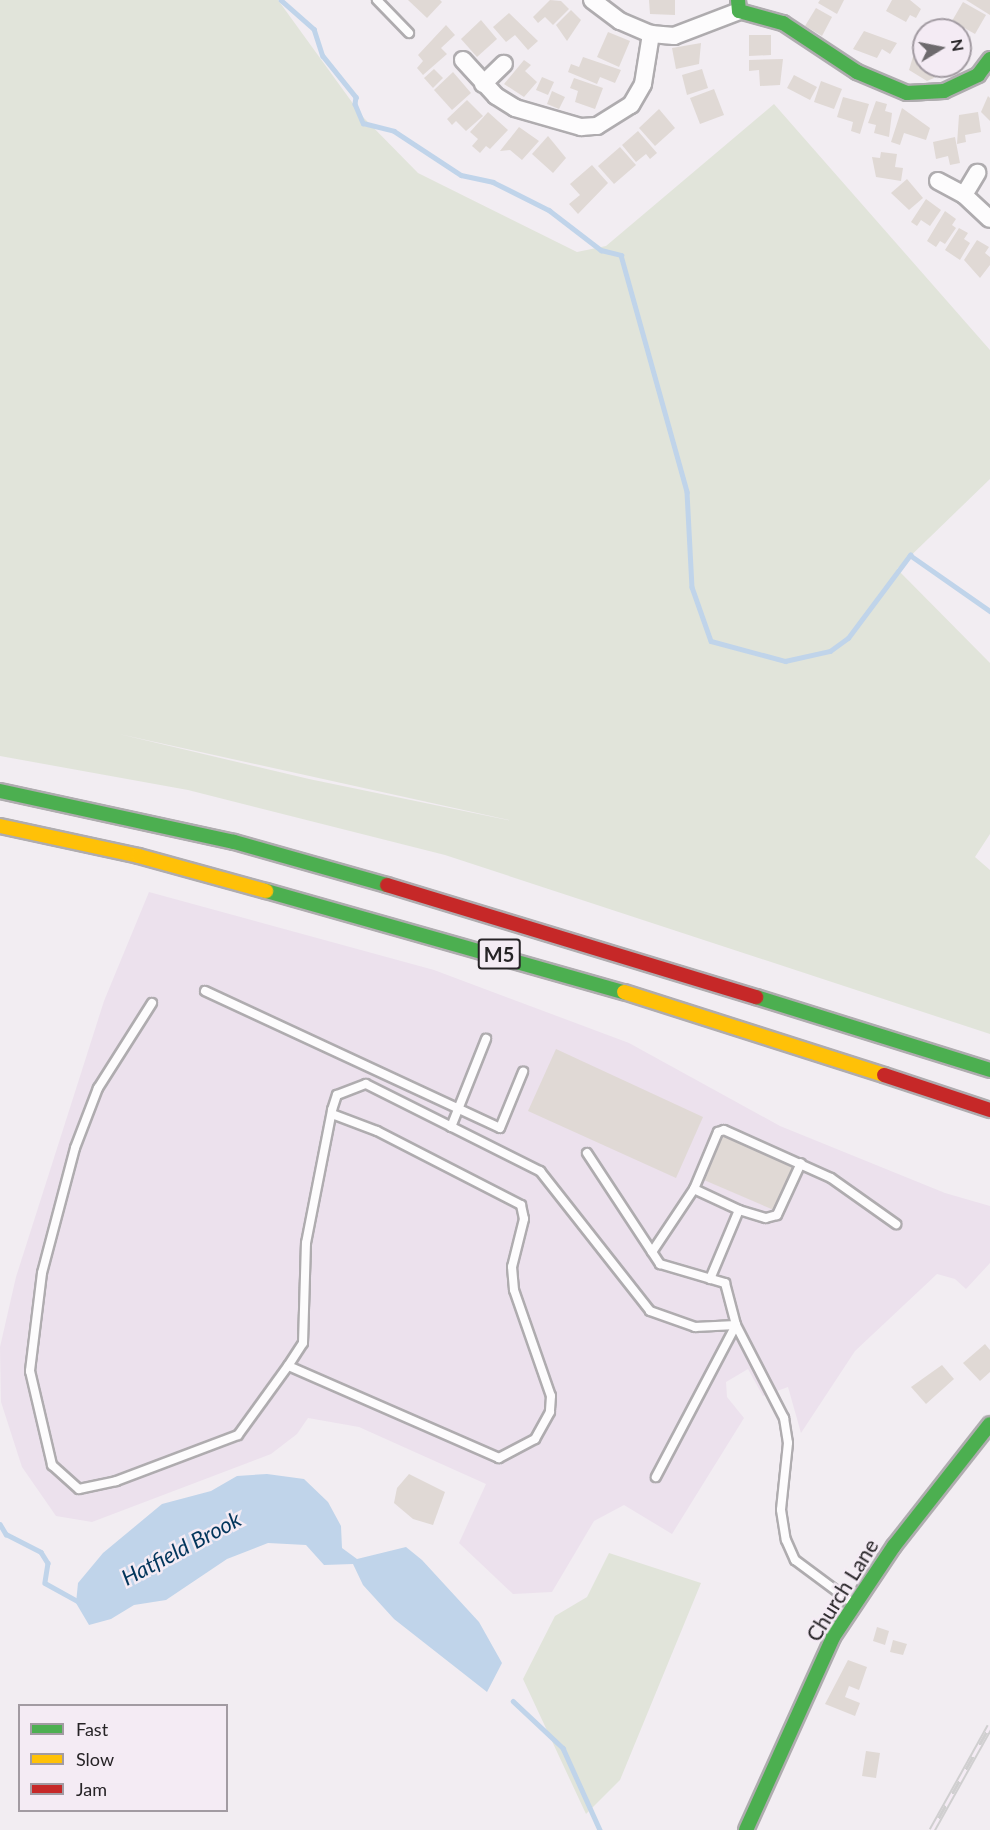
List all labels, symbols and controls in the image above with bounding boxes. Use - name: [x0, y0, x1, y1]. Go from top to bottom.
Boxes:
- north arrow: [912, 18, 972, 78]
- text: N: [948, 37, 969, 53]
- road number: M5: [476, 937, 522, 971]
- water label: Hatfield Brook: [117, 1505, 245, 1591]
- street label: Church Lane: [801, 1534, 883, 1646]
- legend: [18, 1704, 228, 1812]
- text: Fast: [76, 1718, 108, 1740]
- text: Slow: [76, 1748, 114, 1770]
- text: Jam: [76, 1778, 107, 1800]

